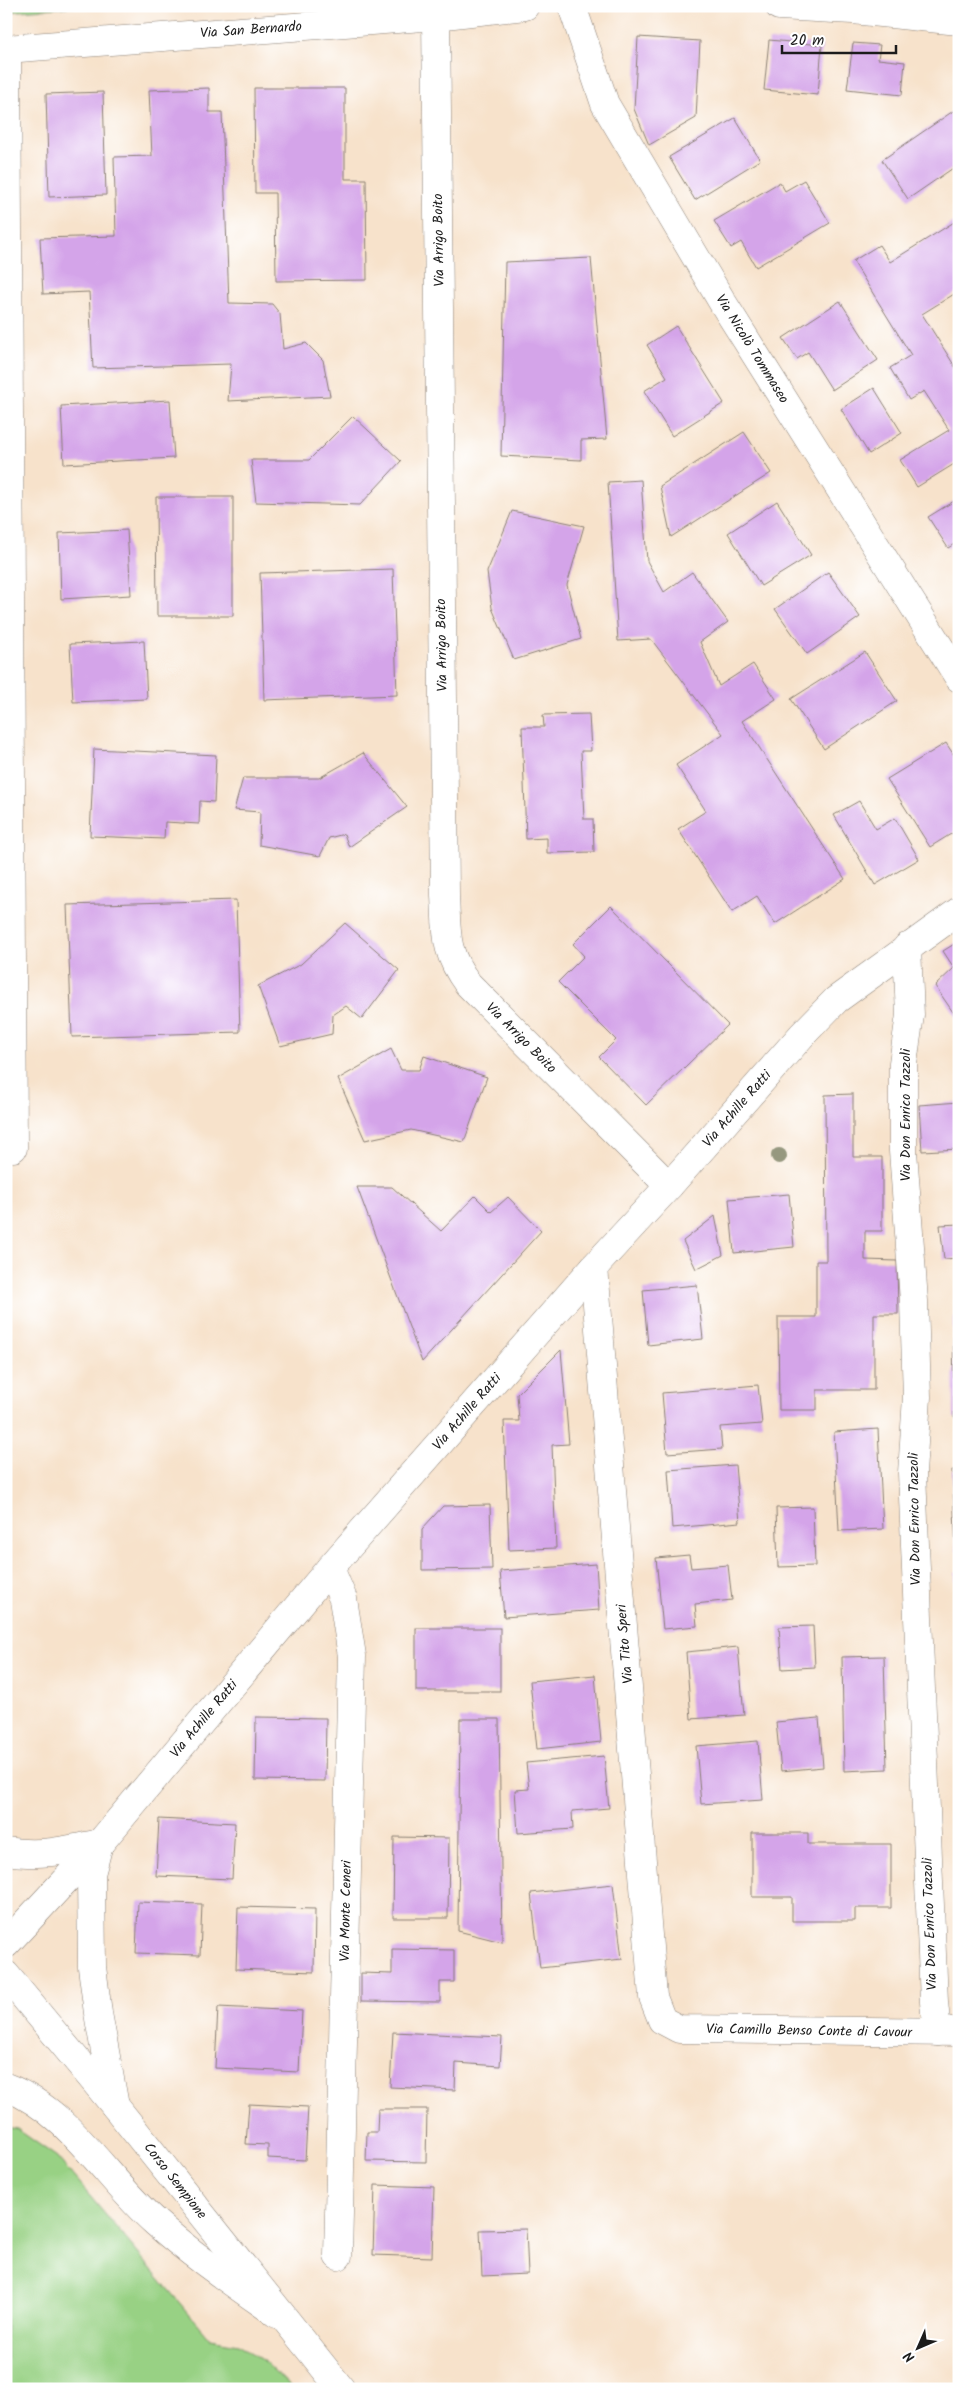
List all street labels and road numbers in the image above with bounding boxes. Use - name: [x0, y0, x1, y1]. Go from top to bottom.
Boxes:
- street label: Via San Bernardo: [199, 15, 303, 45]
- street label: Via Arrigo Boito: [427, 193, 451, 287]
- street label: Via Nicolò Tommaseo: [710, 290, 794, 408]
- street label: Via Arrigo Boito: [430, 598, 454, 692]
- street label: Via Arrigo Boito: [480, 997, 562, 1079]
- street label: Via Don Enrico Tazzoli: [895, 1048, 917, 1181]
- street label: Via Achille Ratti: [697, 1065, 777, 1153]
- street label: Via Achille Ratti: [427, 1368, 507, 1456]
- street label: Via Don Enrico Tazzoli: [903, 1452, 927, 1586]
- street label: Via Tito Speri: [611, 1603, 639, 1685]
- street label: Via Achille Ratti: [165, 1675, 244, 1763]
- street label: Via Don Enrico Tazzoli: [917, 1857, 943, 1991]
- street label: Via Monte Ceneri: [334, 1859, 358, 1962]
- street label: Via Camillo Benso Conte di Cavour: [706, 2018, 913, 2044]
- street label: Corso Sempione: [138, 2138, 213, 2225]

